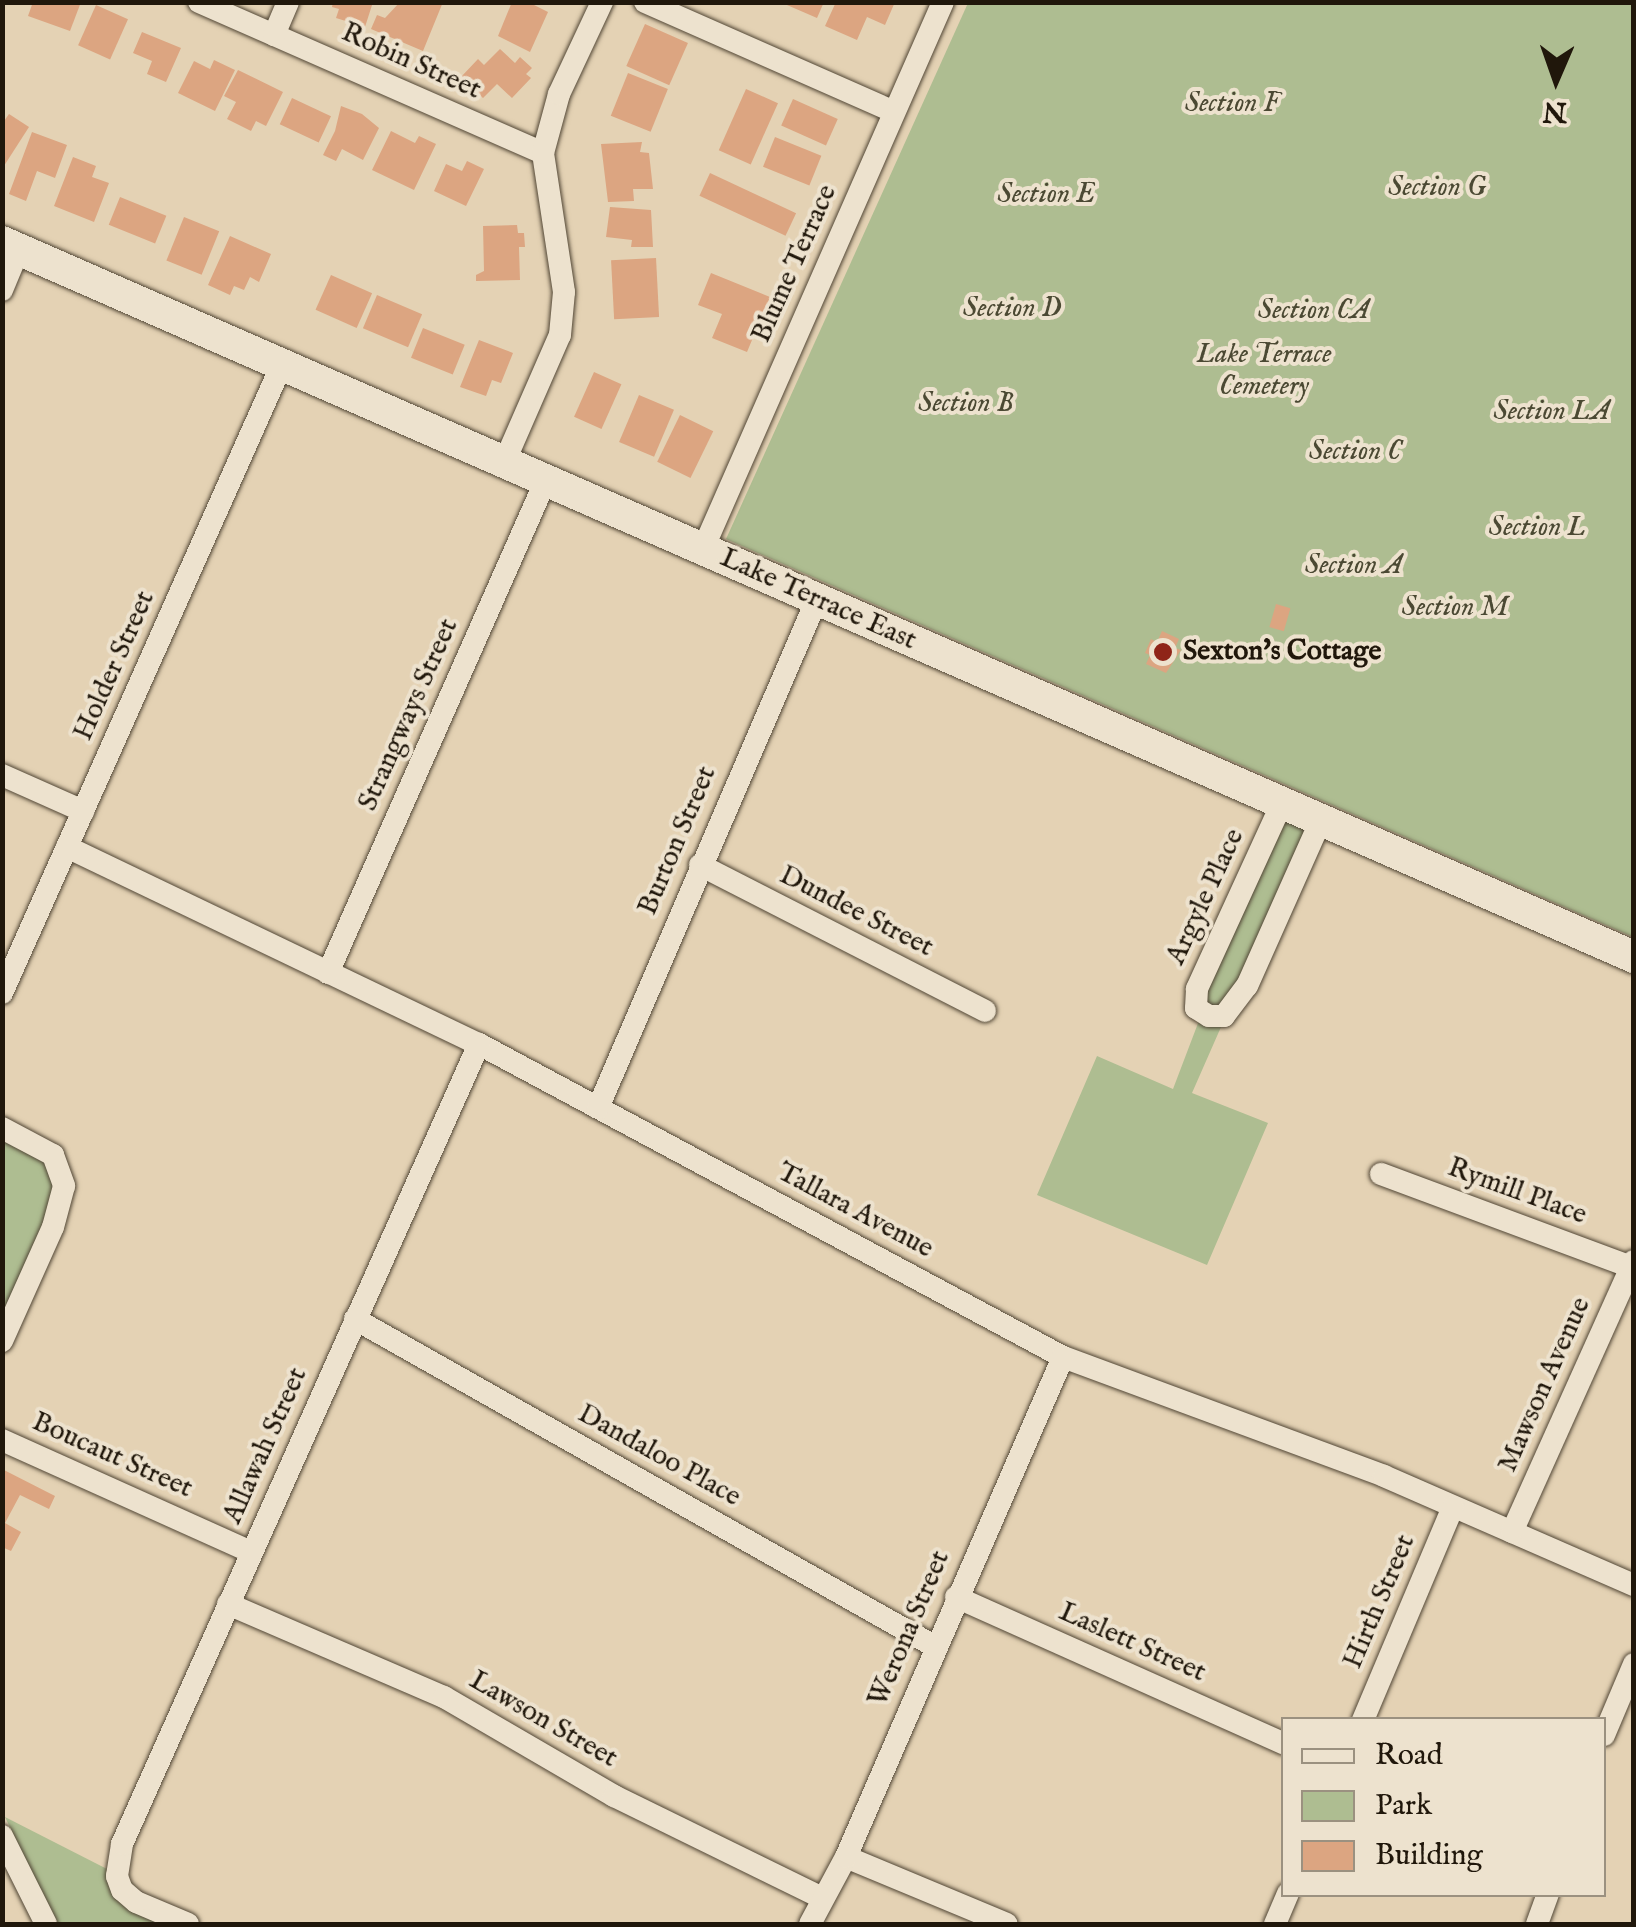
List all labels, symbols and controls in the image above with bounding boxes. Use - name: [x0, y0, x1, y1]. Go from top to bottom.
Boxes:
- street label: Robin Street: [336, 16, 486, 108]
- north arrow: [1506, 30, 1606, 130]
- park label: Section F: [1185, 87, 1279, 121]
- text: N: [1542, 93, 1568, 128]
- park label: Section G: [1388, 171, 1486, 205]
- park label: Section E: [997, 178, 1095, 212]
- street label: Blume Terrace: [745, 180, 845, 348]
- park label: Section D: [963, 292, 1061, 326]
- park label: Section CA: [1258, 294, 1370, 328]
- park label: Lake Terrace Cemetery: [1197, 338, 1331, 404]
- park label: Section B: [918, 387, 1014, 421]
- park label: Section LA: [1493, 395, 1611, 429]
- park label: Section C: [1309, 435, 1401, 469]
- park label: Section L: [1489, 511, 1585, 545]
- street label: Lake Terrace East: [715, 542, 921, 658]
- park label: Section A: [1305, 549, 1403, 583]
- street label: Holder Street: [67, 586, 163, 746]
- park label: Section M: [1402, 591, 1508, 625]
- street label: Strangways Street: [352, 614, 466, 816]
- place label: Sexton's Cottage: [1183, 635, 1381, 669]
- marker: Sexton's Cottage: [1152, 641, 1174, 663]
- street label: Burton Street: [632, 762, 724, 920]
- street label: Argyle Place: [1160, 824, 1252, 970]
- street label: Dundee Street: [773, 859, 939, 965]
- street label: Rymill Place: [1443, 1151, 1591, 1233]
- street label: Tallara Avenue: [771, 1156, 939, 1266]
- street label: Mawson Avenue: [1491, 1292, 1599, 1478]
- street label: Allawah Street: [217, 1363, 315, 1529]
- street label: Dandaloo Place: [572, 1397, 746, 1515]
- street label: Boucaut Street: [27, 1406, 197, 1506]
- street label: Hirth Street: [1337, 1530, 1423, 1674]
- street label: Werona Street: [862, 1546, 958, 1712]
- street label: Laslett Street: [1053, 1596, 1211, 1690]
- street label: Lawson Street: [463, 1664, 623, 1776]
- legend: [1281, 1717, 1606, 1897]
- text: Road: [1375, 1737, 1443, 1775]
- text: Park: [1375, 1787, 1432, 1825]
- text: Building: [1375, 1837, 1483, 1875]

